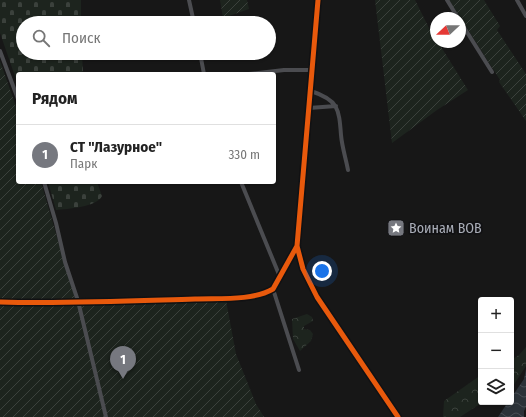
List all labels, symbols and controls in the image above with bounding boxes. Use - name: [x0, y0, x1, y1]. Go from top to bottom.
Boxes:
- north arrow: [430, 12, 466, 48]
- search box: [16, 16, 276, 60]
- icon: search: [30, 27, 52, 49]
- text: Поиск: [62, 29, 100, 47]
- text: Рядом: [32, 88, 77, 109]
- text: СТ "Лазурное": [70, 138, 162, 156]
- text: 1: [42, 147, 48, 162]
- text: 330 m: [228, 147, 260, 162]
- text: Парк: [70, 156, 97, 171]
- place icon: Воинам ВОВ: [386, 218, 406, 238]
- place label: Воинам ВОВ: [409, 220, 482, 237]
- your location: [312, 261, 332, 281]
- map controls: [478, 297, 514, 405]
- button: +: [478, 297, 514, 333]
- button: −: [478, 333, 514, 369]
- pin: 1: [110, 346, 136, 379]
- button: layers: [478, 369, 514, 405]

